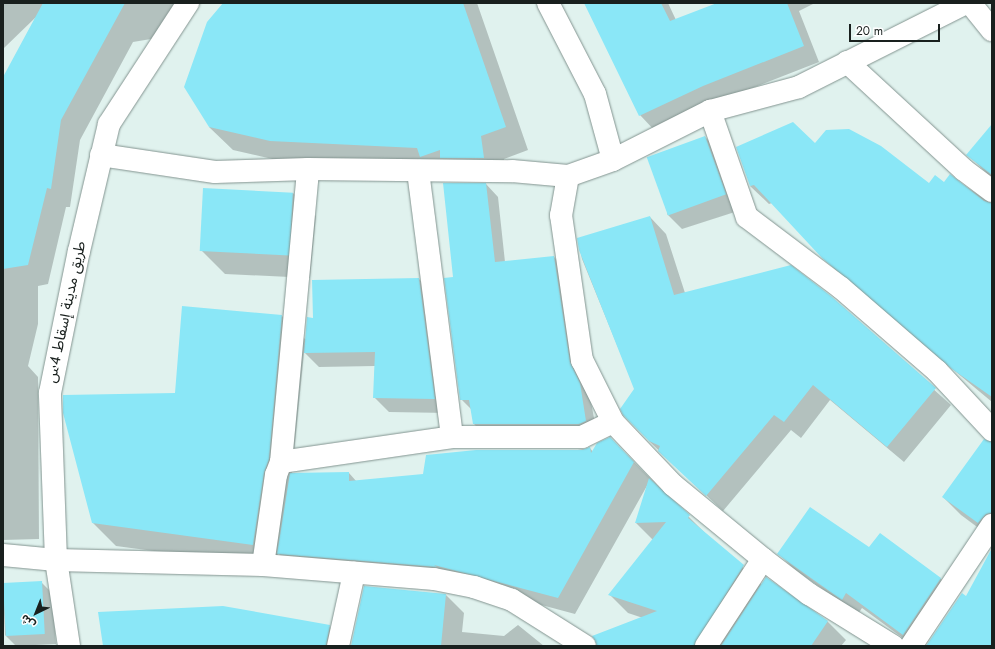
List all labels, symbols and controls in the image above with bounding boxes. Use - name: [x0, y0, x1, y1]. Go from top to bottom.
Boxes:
- scale bar: [851, 16, 942, 42]
- text: 20 m: [856, 22, 883, 40]
- street label: طريق مدينة إسقاط 4س: [42, 240, 90, 384]
- north arrow: [16, 593, 56, 633]
- text: ش: [17, 611, 39, 633]

